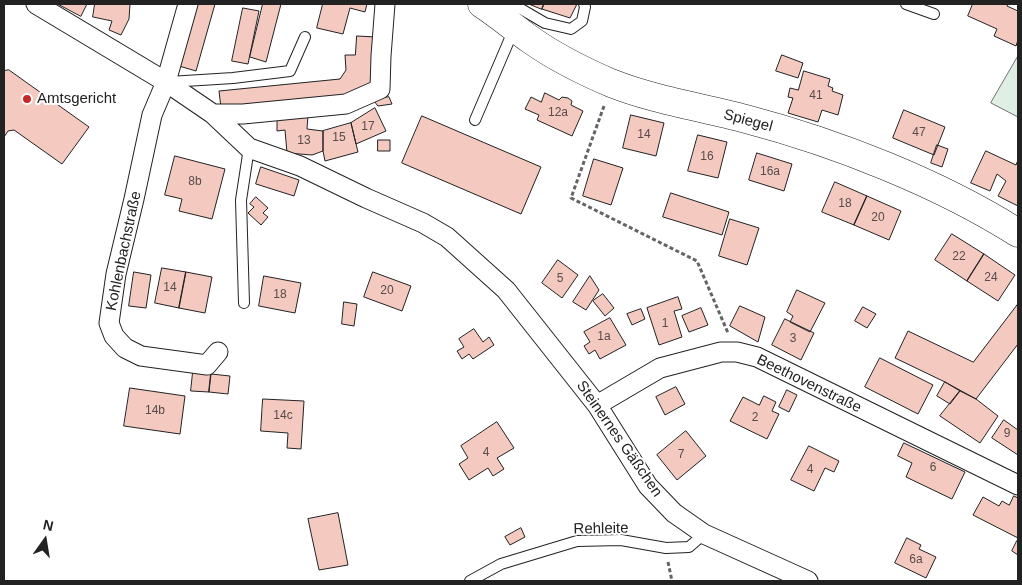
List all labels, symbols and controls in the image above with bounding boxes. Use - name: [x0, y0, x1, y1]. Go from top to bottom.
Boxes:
- house number: 41: [809, 89, 823, 103]
- place label: Amtsgericht: [37, 90, 116, 108]
- marker: Amtsgericht: [21, 93, 33, 105]
- house number: 12a: [548, 106, 568, 120]
- street label: Spiegel: [722, 106, 774, 136]
- house number: 17: [361, 120, 375, 134]
- house number: 47: [912, 126, 926, 140]
- house number: 14: [637, 128, 651, 142]
- house number: 15: [332, 131, 346, 145]
- house number: 13: [297, 134, 311, 148]
- house number: 16: [700, 150, 714, 164]
- house number: 16a: [760, 165, 780, 179]
- house number: 8b: [188, 175, 202, 189]
- street label: Kohlenbachstraße: [103, 190, 145, 312]
- house number: 18: [838, 197, 852, 211]
- house number: 20: [871, 211, 885, 225]
- house number: 22: [952, 250, 966, 264]
- house number: 24: [984, 271, 998, 285]
- house number: 5: [557, 272, 563, 286]
- house number: 14: [163, 281, 177, 295]
- house number: 20: [380, 284, 394, 298]
- house number: 18: [273, 288, 287, 302]
- house number: 1: [662, 317, 668, 331]
- house number: 1a: [597, 330, 611, 344]
- house number: 3: [790, 332, 796, 346]
- street label: Beethovenstraße: [754, 351, 864, 417]
- street label: Steinernes Gäßchen: [572, 377, 666, 501]
- house number: 14b: [145, 404, 165, 418]
- house number: 14c: [273, 409, 293, 423]
- house number: 2: [752, 411, 758, 425]
- house number: 9: [1004, 427, 1010, 441]
- house number: 4: [483, 446, 489, 460]
- house number: 7: [678, 448, 684, 462]
- house number: 6: [930, 461, 936, 475]
- house number: 4: [807, 463, 813, 477]
- north arrow: [20, 515, 70, 565]
- text: N: [42, 516, 55, 534]
- street label: Rehleite: [573, 520, 629, 538]
- house number: 6a: [909, 553, 923, 567]

